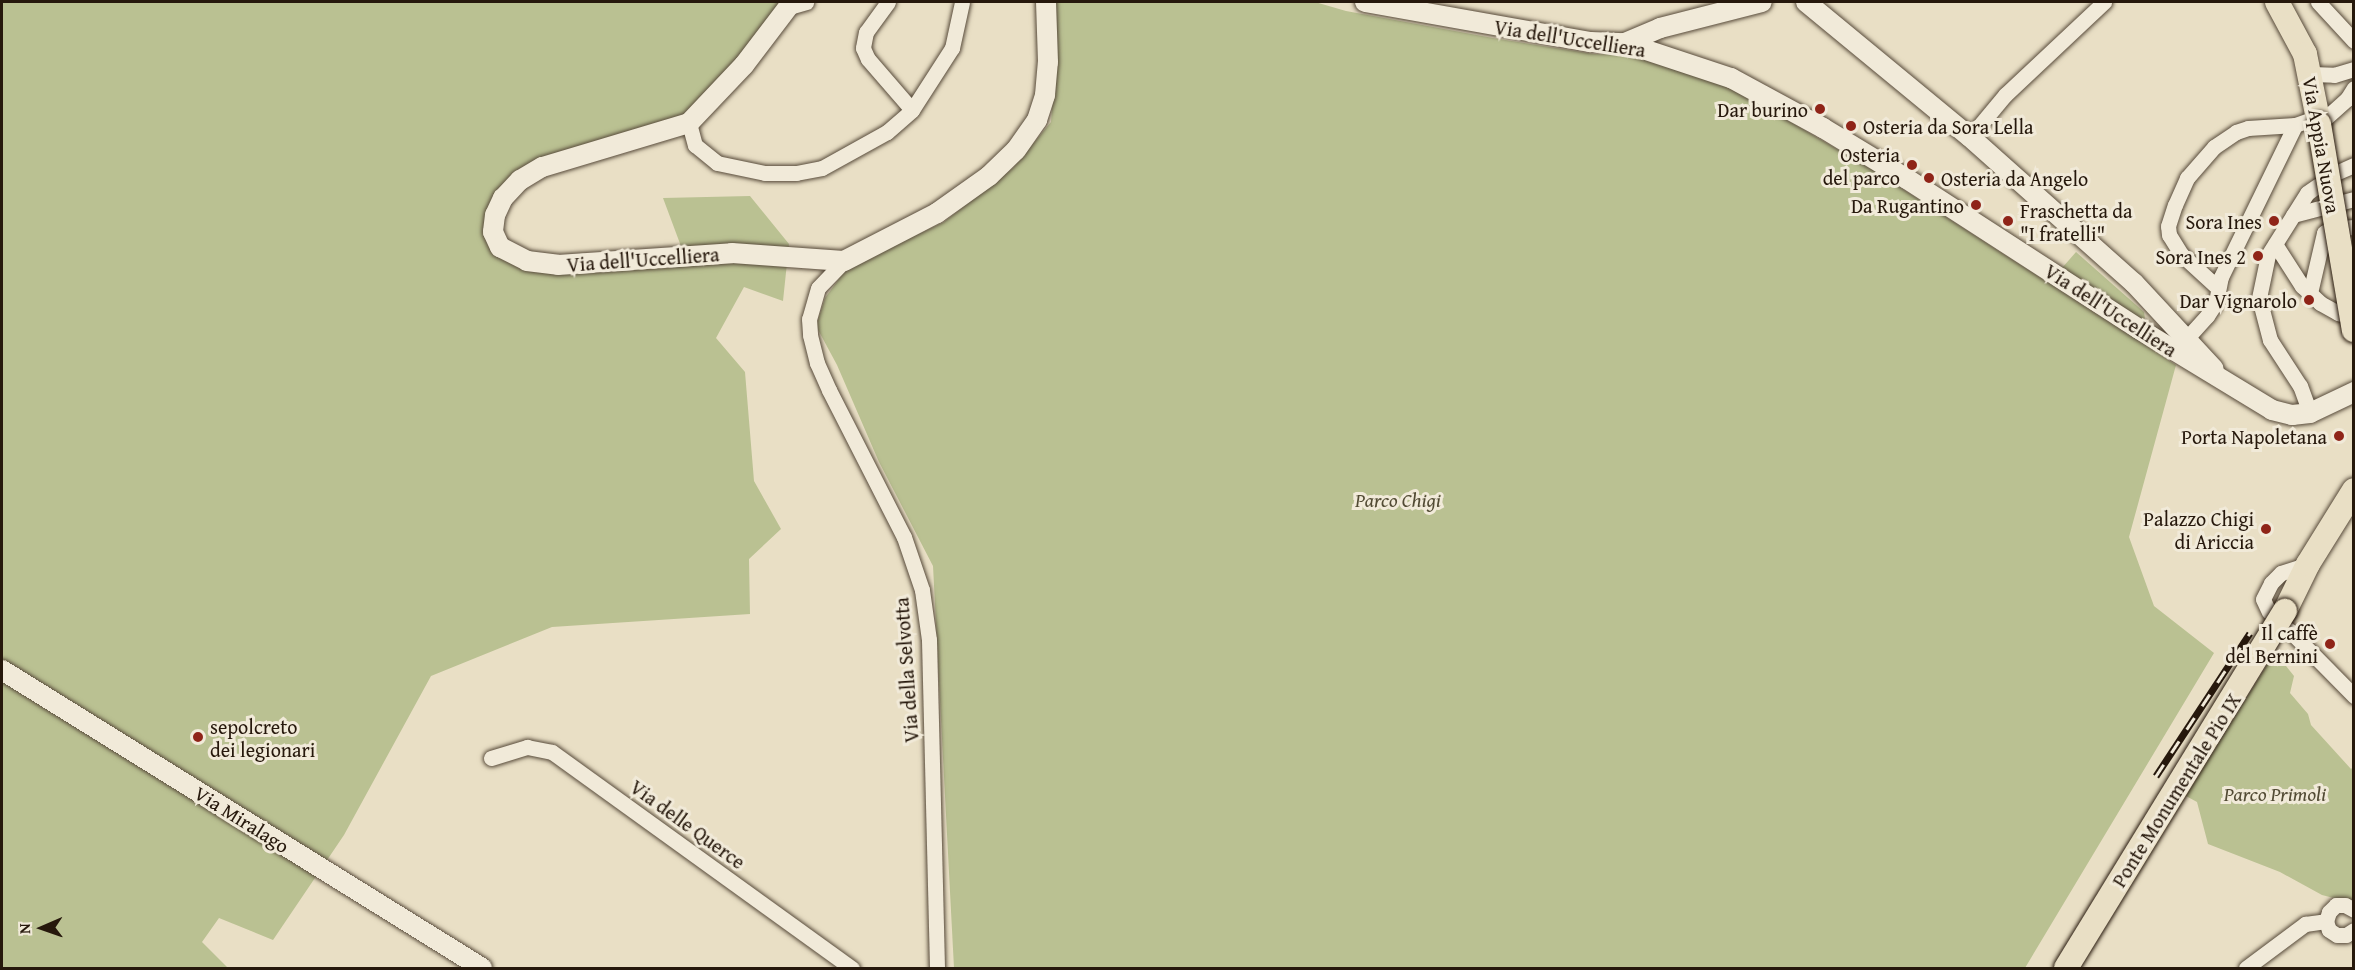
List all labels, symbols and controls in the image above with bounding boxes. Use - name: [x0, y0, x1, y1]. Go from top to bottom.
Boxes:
- street label: Via dell'Uccelliera: [1493, 14, 1647, 62]
- street label: Via Appia Nuova: [2298, 75, 2346, 215]
- place label: Dar burino: [1717, 97, 1808, 121]
- marker: Dar burino: [1813, 102, 1827, 116]
- place label: Osteria da Sora Lella: [1863, 114, 2033, 138]
- marker: Osteria da Sora Lella: [1844, 119, 1858, 133]
- place label: Osteria del parco: [1823, 142, 1900, 189]
- marker: Osteria del parco: [1905, 158, 1919, 172]
- place label: Osteria da Angelo: [1941, 166, 2088, 190]
- marker: Osteria da Angelo: [1922, 171, 1936, 185]
- place label: Da Rugantino: [1851, 193, 1964, 217]
- marker: Da Rugantino: [1969, 198, 1983, 212]
- place label: Fraschetta da "I fratelli": [2020, 198, 2132, 245]
- place label: Sora Ines: [2185, 209, 2262, 233]
- marker: Fraschetta da "I fratelli": [2001, 214, 2015, 228]
- marker: Sora Ines: [2267, 214, 2281, 228]
- street label: Via dell'Uccelliera: [566, 242, 720, 276]
- place label: Sora Ines 2: [2155, 244, 2246, 268]
- marker: Sora Ines 2: [2251, 249, 2265, 263]
- street label: Via dell'Uccelliera: [2040, 258, 2182, 362]
- place label: Dar Vignarolo: [2179, 288, 2297, 312]
- marker: Dar Vignarolo: [2302, 293, 2316, 307]
- place label: Porta Napoletana: [2181, 424, 2327, 448]
- marker: Porta Napoletana: [2332, 429, 2346, 443]
- park label: Parco Chigi: [1355, 487, 1441, 511]
- place label: Palazzo Chigi di Ariccia: [2143, 506, 2254, 553]
- marker: Palazzo Chigi di Ariccia: [2259, 522, 2273, 536]
- street label: Via della Selvotta: [889, 596, 923, 744]
- place label: Il caffè del Bernini: [2225, 620, 2318, 667]
- marker: Il caffè del Bernini: [2323, 637, 2337, 651]
- street label: Ponte Monumentale Pio IX: [2106, 689, 2246, 891]
- place label: sepolcreto dei legionari: [210, 714, 315, 761]
- marker: sepolcreto dei legionari: [191, 730, 205, 744]
- street label: Via delle Querce: [626, 774, 750, 874]
- street label: Via Miralago: [190, 780, 294, 858]
- park label: Parco Primoli: [2224, 781, 2326, 805]
- north arrow: [12, 898, 72, 958]
- text: N: [12, 923, 36, 934]

